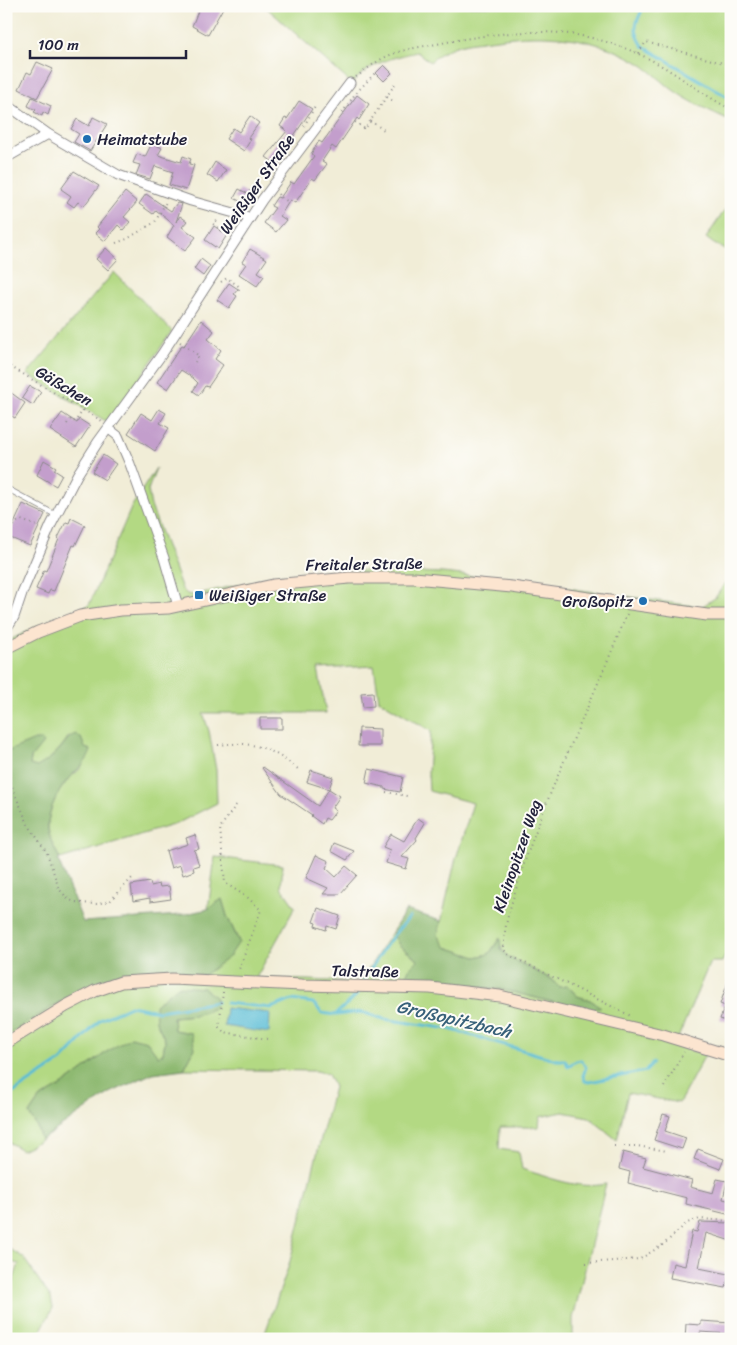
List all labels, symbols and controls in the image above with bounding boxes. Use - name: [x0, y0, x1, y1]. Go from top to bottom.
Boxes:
- scale bar: [30, 28, 186, 60]
- text: 100 m: [38, 32, 79, 58]
- place label: Heimatstube: [97, 125, 187, 154]
- street label: Weißiger Straße: [211, 127, 303, 240]
- marker: Heimatstube: [81, 133, 93, 145]
- street label: Gäßchen: [30, 358, 98, 415]
- street label: Freitaler Straße: [305, 548, 423, 580]
- place label: Weißiger Straße: [209, 581, 327, 610]
- place label: Großopitz: [562, 587, 633, 616]
- marker: Weißiger Straße: [193, 589, 205, 601]
- marker: Großopitz: [637, 595, 649, 607]
- street label: Kleinopitzer Weg: [484, 795, 550, 917]
- street label: Talstraße: [331, 956, 399, 986]
- water label: Großopitzbach: [394, 990, 516, 1048]

